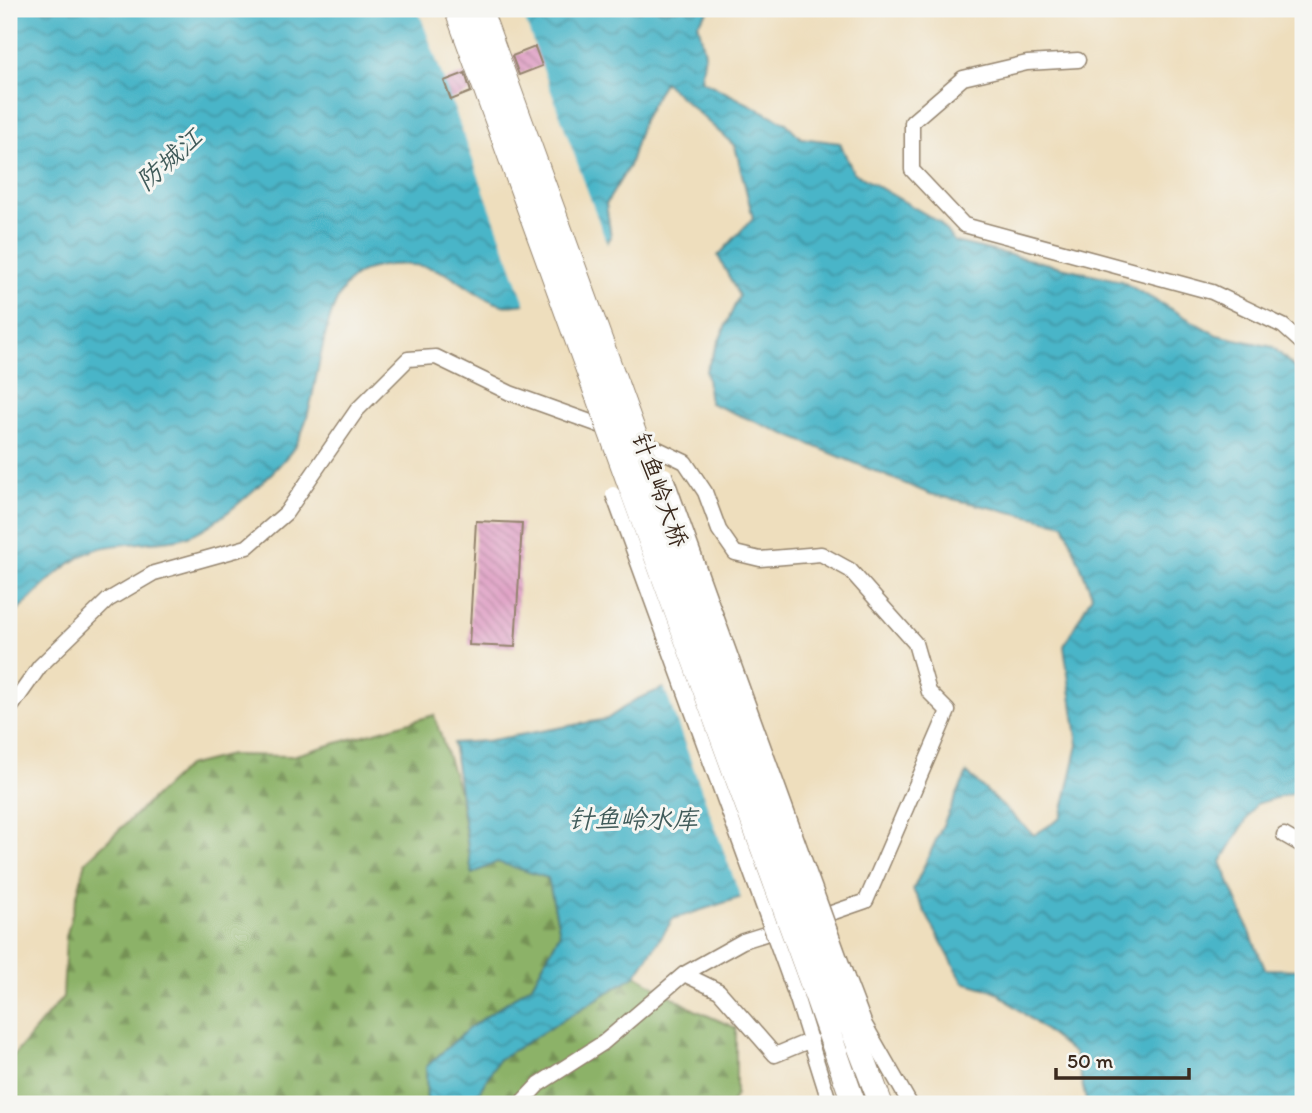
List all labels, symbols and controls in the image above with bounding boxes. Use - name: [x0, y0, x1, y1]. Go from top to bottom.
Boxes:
- water label: 防城江: [129, 120, 209, 197]
- street label: 针鱼岭大桥: [626, 428, 695, 551]
- water label: 针鱼岭水库: [568, 803, 700, 835]
- scale bar: [1056, 1036, 1190, 1080]
- text: 50 m: [1067, 1048, 1114, 1073]

